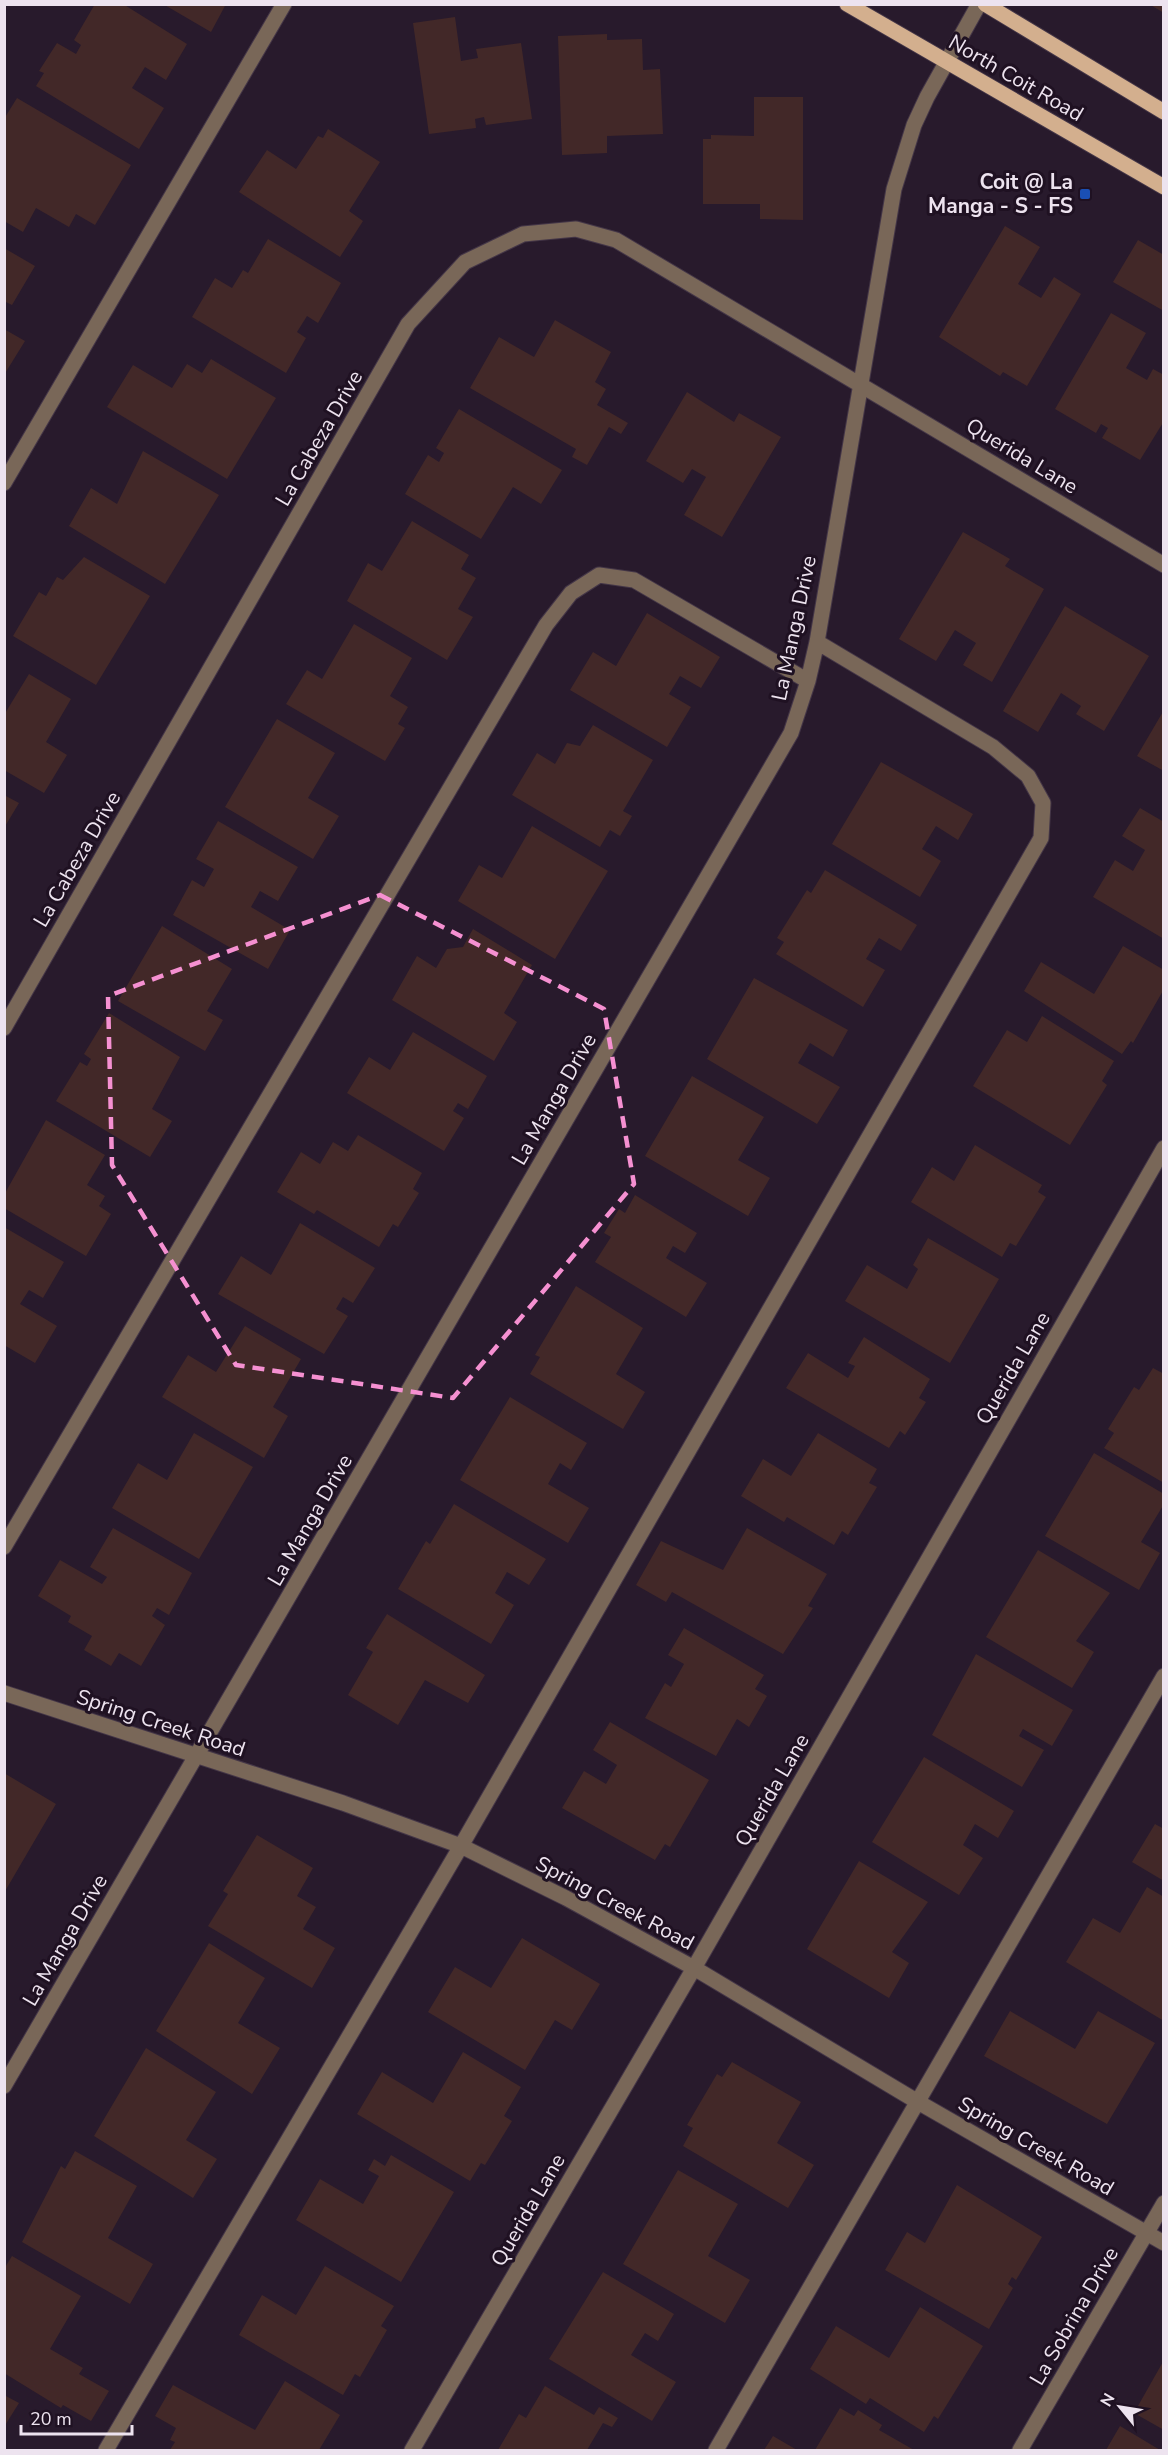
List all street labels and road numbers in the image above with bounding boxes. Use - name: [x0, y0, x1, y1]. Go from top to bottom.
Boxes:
- street label: North Coit Road: [943, 28, 1089, 128]
- street label: La Cabeza Drive: [269, 365, 369, 511]
- street label: Querida Lane: [961, 412, 1083, 500]
- street label: La Manga Drive: [765, 553, 823, 703]
- street label: La Cabeza Drive: [27, 786, 127, 932]
- street label: La Manga Drive: [505, 1028, 603, 1170]
- street label: Querida Lane: [969, 1307, 1057, 1429]
- street label: La Manga Drive: [261, 1449, 359, 1591]
- street label: Spring Creek Road: [73, 1683, 249, 1763]
- street label: Querida Lane: [728, 1729, 816, 1851]
- street label: Spring Creek Road: [531, 1849, 699, 1957]
- street label: La Manga Drive: [16, 1869, 114, 2011]
- street label: Spring Creek Road: [953, 2090, 1119, 2202]
- street label: Querida Lane: [484, 2149, 572, 2271]
- street label: La Sobrina Drive: [1023, 2242, 1125, 2390]

